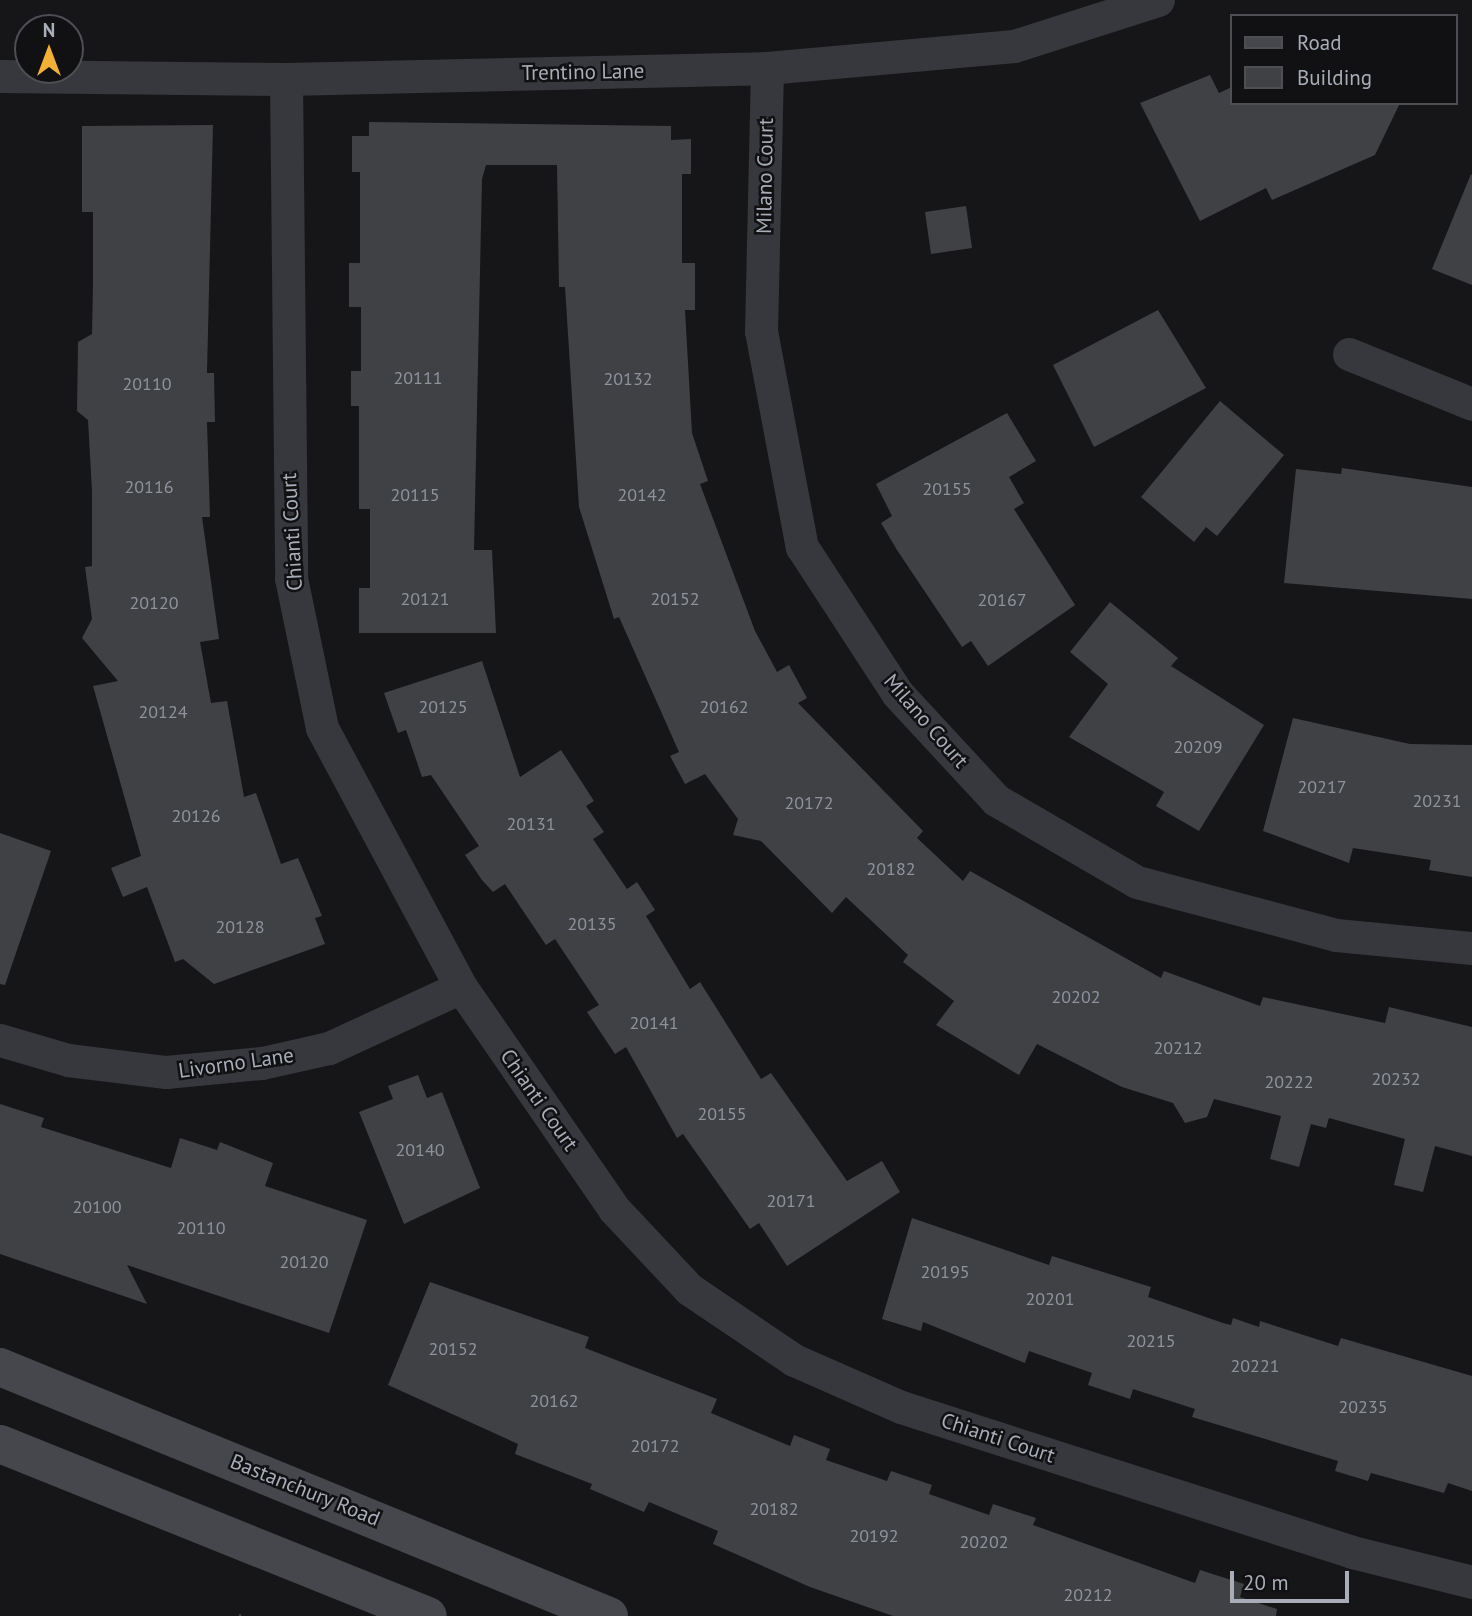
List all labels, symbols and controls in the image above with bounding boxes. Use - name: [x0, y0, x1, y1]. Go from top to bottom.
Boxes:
- north arrow: [14, 14, 84, 84]
- legend: [1230, 14, 1458, 105]
- text: N: [43, 18, 55, 42]
- text: Road: [1297, 29, 1341, 56]
- street label: Trentino Lane: [521, 58, 645, 86]
- text: Building: [1297, 64, 1372, 91]
- street label: Milano Court: [751, 118, 779, 234]
- house number: 20111: [393, 367, 443, 389]
- house number: 20132: [603, 368, 653, 390]
- house number: 20110: [122, 373, 172, 395]
- street label: Chianti Court: [276, 472, 308, 592]
- house number: 20116: [124, 476, 174, 498]
- house number: 20155: [922, 478, 972, 500]
- house number: 20115: [390, 484, 440, 506]
- house number: 20142: [617, 484, 667, 506]
- house number: 20121: [400, 588, 450, 610]
- house number: 20152: [650, 588, 700, 610]
- house number: 20167: [977, 589, 1027, 611]
- house number: 20120: [129, 592, 179, 614]
- street label: Milano Court: [878, 669, 974, 773]
- house number: 20125: [418, 696, 468, 718]
- house number: 20162: [699, 696, 749, 718]
- house number: 20124: [138, 701, 188, 723]
- house number: 20209: [1173, 736, 1223, 758]
- house number: 20217: [1297, 776, 1347, 798]
- house number: 20231: [1412, 790, 1462, 812]
- house number: 20172: [784, 792, 834, 814]
- house number: 20126: [171, 805, 221, 827]
- house number: 20131: [506, 813, 556, 835]
- house number: 20182: [866, 858, 916, 880]
- house number: 20135: [567, 913, 617, 935]
- house number: 20128: [215, 916, 265, 938]
- house number: 20202: [1051, 986, 1101, 1008]
- house number: 20141: [629, 1012, 679, 1034]
- house number: 20212: [1153, 1037, 1203, 1059]
- street label: Livorno Lane: [177, 1042, 295, 1084]
- street label: Chianti Court: [495, 1044, 583, 1156]
- house number: 20232: [1371, 1068, 1421, 1090]
- house number: 20222: [1264, 1071, 1314, 1093]
- house number: 20155: [697, 1103, 747, 1125]
- house number: 20140: [395, 1139, 445, 1161]
- house number: 20171: [766, 1190, 816, 1212]
- house number: 20100: [72, 1196, 122, 1218]
- house number: 20110: [176, 1217, 226, 1239]
- house number: 20120: [279, 1251, 329, 1273]
- house number: 20195: [920, 1261, 970, 1283]
- house number: 20201: [1025, 1288, 1075, 1310]
- house number: 20215: [1126, 1330, 1176, 1352]
- house number: 20152: [428, 1338, 478, 1360]
- house number: 20221: [1230, 1355, 1280, 1377]
- house number: 20162: [529, 1390, 579, 1412]
- house number: 20235: [1338, 1396, 1388, 1418]
- street label: Chianti Court: [938, 1408, 1058, 1468]
- house number: 20172: [630, 1435, 680, 1457]
- street label: Bastanchury Road: [226, 1448, 384, 1532]
- house number: 20182: [749, 1498, 799, 1520]
- house number: 20192: [849, 1525, 899, 1547]
- house number: 20202: [959, 1531, 1009, 1553]
- scale bar: [1234, 1556, 1353, 1600]
- text: 20 m: [1243, 1569, 1289, 1596]
- house number: 20212: [1063, 1584, 1113, 1606]

